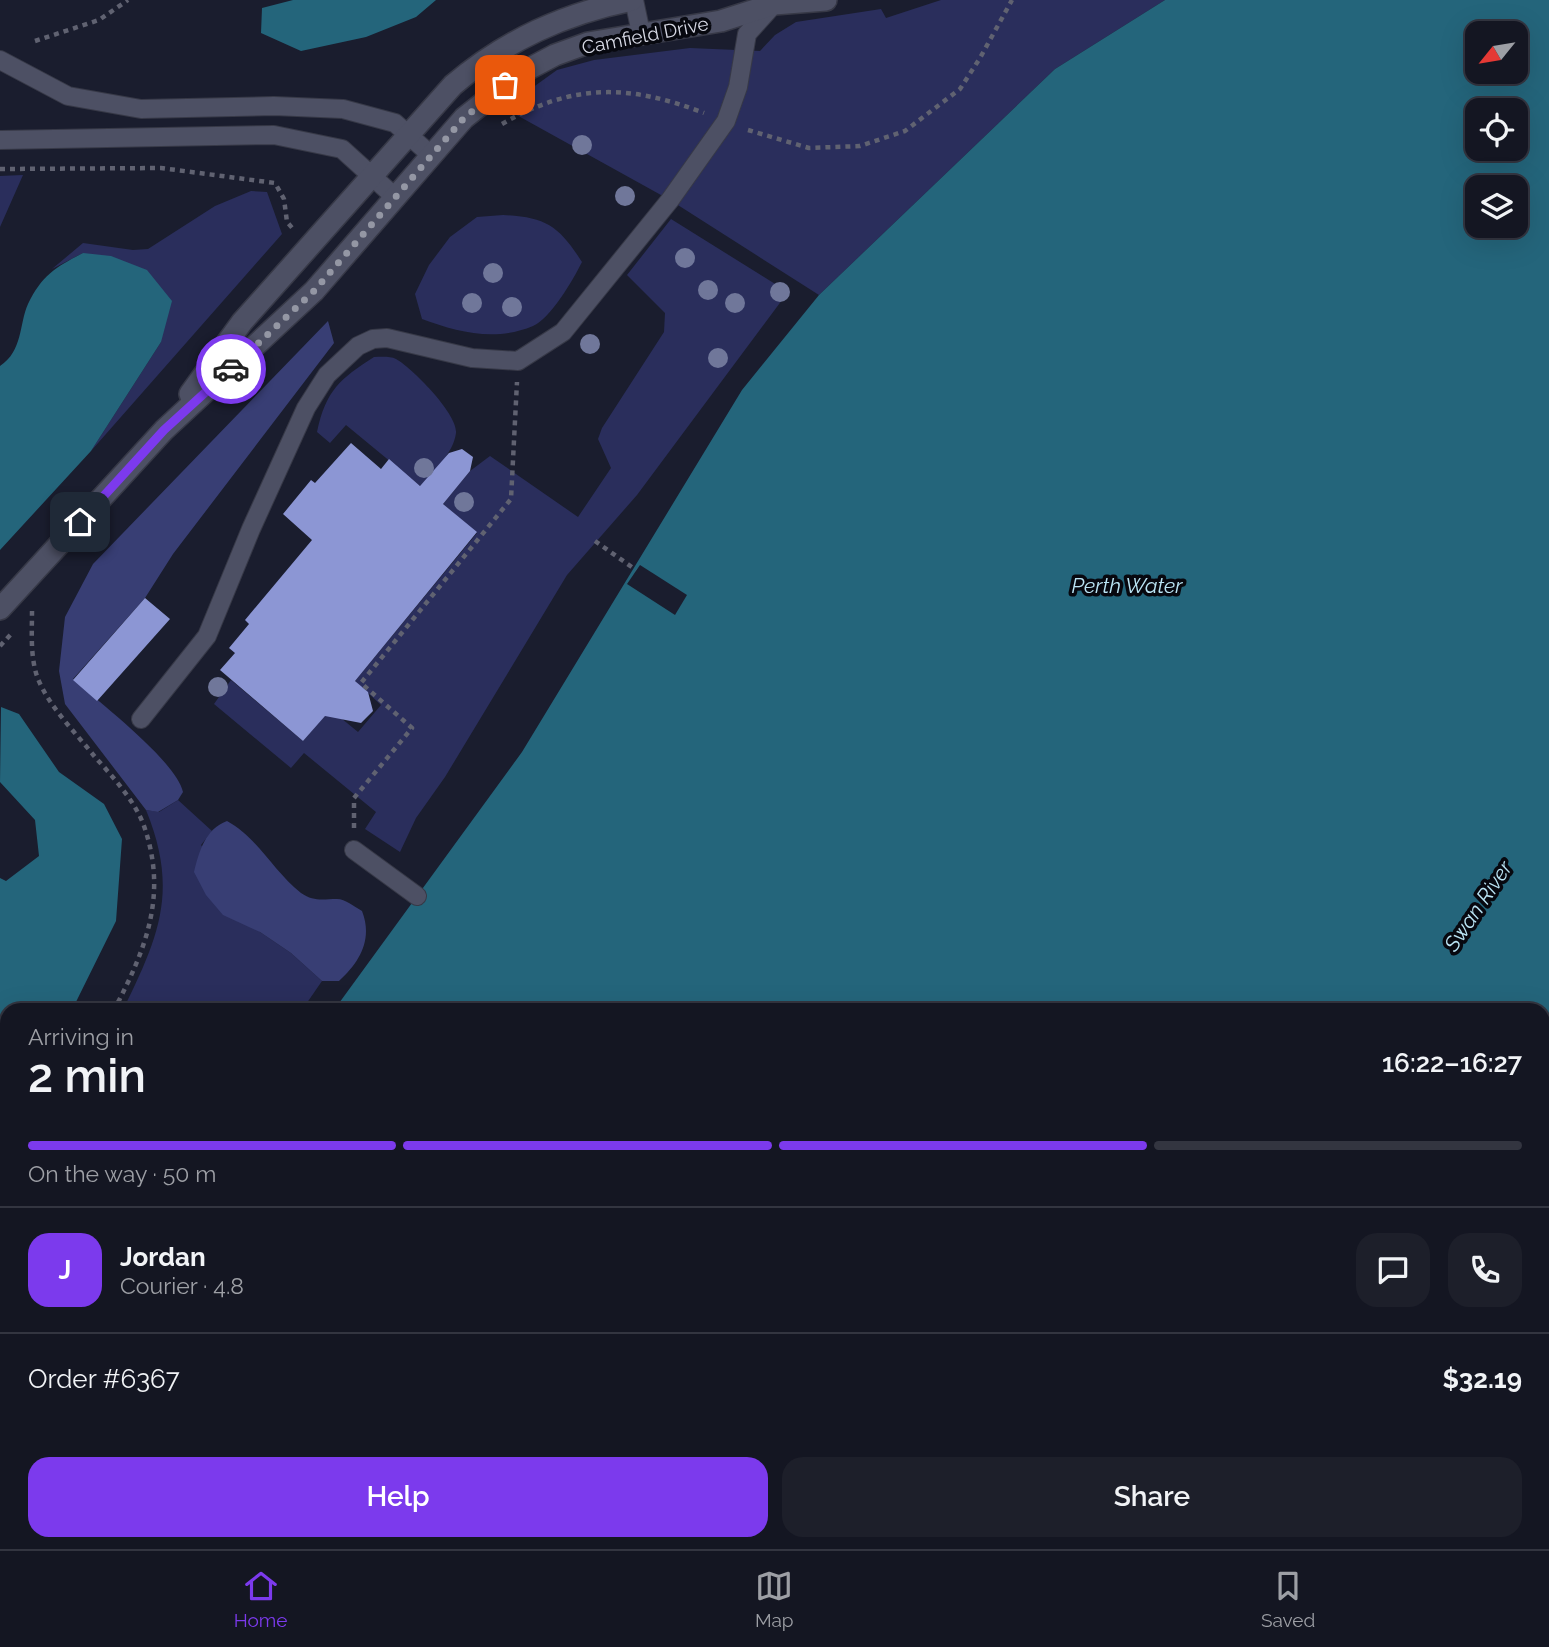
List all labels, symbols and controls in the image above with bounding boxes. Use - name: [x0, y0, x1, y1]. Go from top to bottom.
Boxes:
- street label: Camfield Drive: [580, 12, 710, 58]
- north arrow: [1465, 21, 1528, 84]
- map controls: [1465, 21, 1528, 238]
- pin: [475, 55, 535, 115]
- icon: bag: [486, 66, 524, 104]
- button: locate: [1465, 98, 1528, 161]
- button: layers: [1465, 175, 1528, 238]
- courier: [196, 334, 266, 404]
- icon: car: [212, 350, 250, 388]
- pin: [50, 492, 110, 552]
- icon: home: [61, 503, 99, 541]
- water label: Perth Water: [1071, 573, 1183, 598]
- water label: Swan River: [1438, 855, 1518, 957]
- text: Arriving in: [28, 1023, 134, 1050]
- text: 16:22–16:27: [1382, 1048, 1522, 1078]
- text: 2 min: [28, 1049, 146, 1103]
- text: On the way · 50 m: [28, 1160, 216, 1187]
- button: chat: [1356, 1233, 1430, 1307]
- button: phone: [1448, 1233, 1522, 1307]
- text: Jordan: [120, 1242, 206, 1272]
- text: J: [59, 1255, 71, 1285]
- text: Courier · 4.8: [120, 1272, 244, 1299]
- text: Order #6367: [28, 1364, 180, 1394]
- text: $32.19: [1442, 1364, 1522, 1394]
- button: Help: [28, 1457, 768, 1537]
- button: Share: [782, 1457, 1522, 1537]
- tab: Home: [234, 1567, 287, 1631]
- tab: Map: [755, 1567, 794, 1631]
- tab: Saved: [1261, 1567, 1315, 1631]

